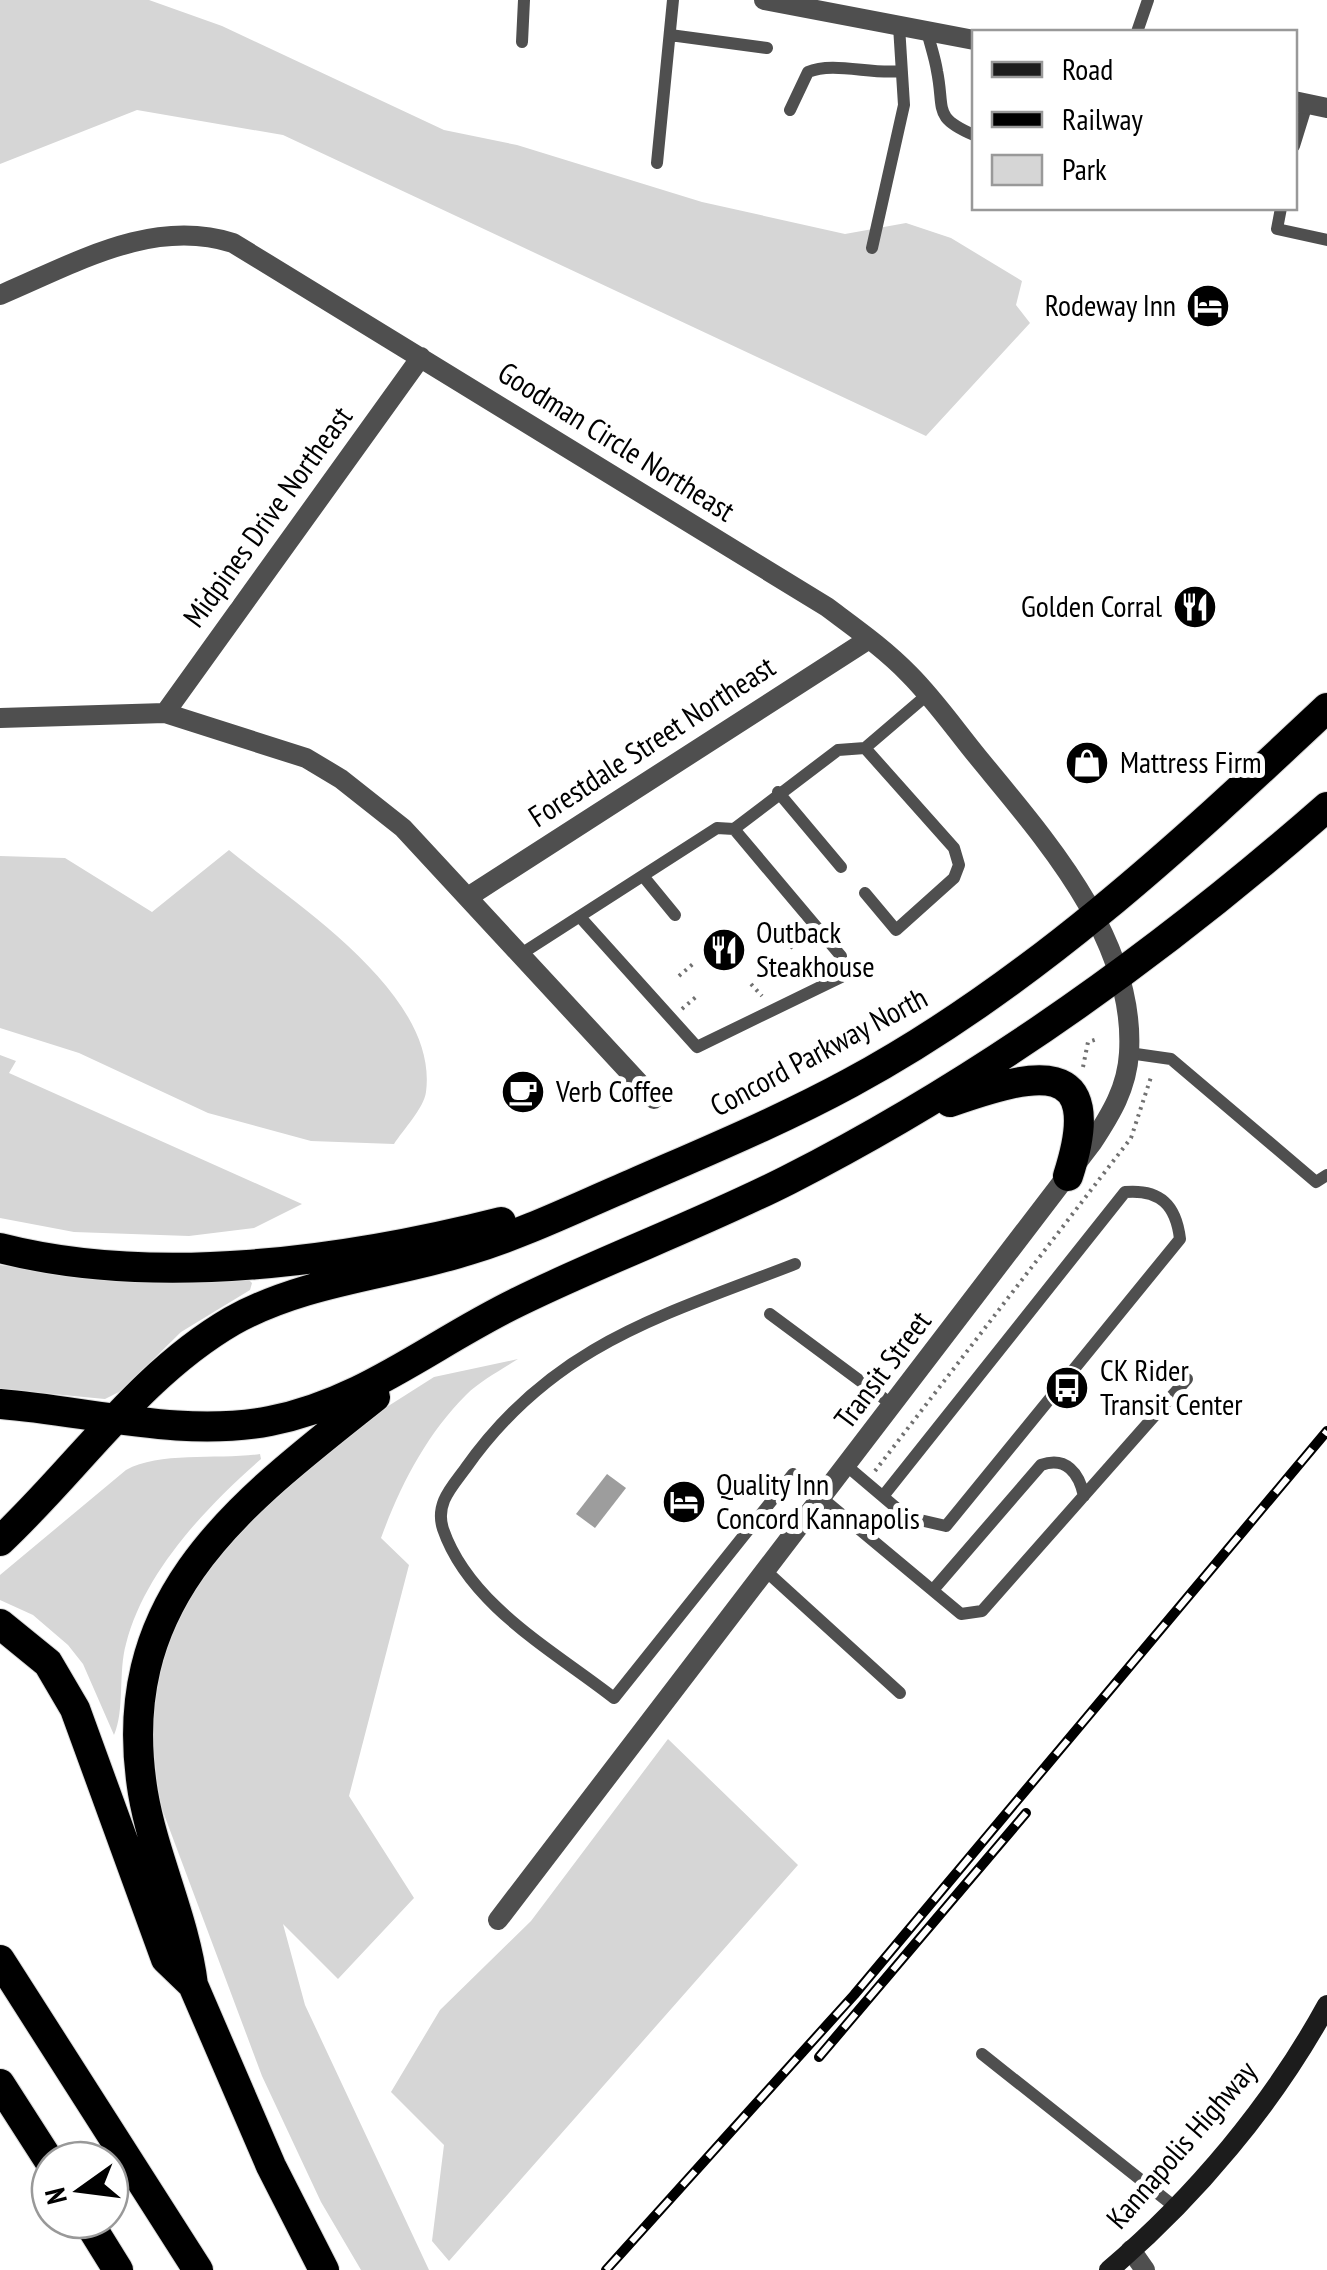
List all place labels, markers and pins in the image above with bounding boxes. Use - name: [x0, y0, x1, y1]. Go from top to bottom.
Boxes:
- hotel icon: Rodeway Inn: [1185, 283, 1231, 329]
- place label: Rodeway Inn: [1045, 285, 1176, 324]
- restaurant icon: Golden Corral: [1172, 584, 1218, 630]
- place label: Golden Corral: [1021, 586, 1162, 625]
- shop icon: Mattress Firm: [1064, 740, 1110, 786]
- place label: Mattress Firm: [1120, 742, 1262, 781]
- place label: Outback Steakhouse: [756, 912, 875, 985]
- restaurant icon: Outback Steakhouse: [701, 927, 747, 973]
- cafe icon: Verb Coffee: [500, 1069, 546, 1115]
- place label: Verb Coffee: [555, 1071, 674, 1110]
- place label: CK Rider Transit Center: [1100, 1350, 1243, 1423]
- bus stop icon: CK Rider Transit Center: [1044, 1365, 1090, 1411]
- place label: Quality Inn Concord Kannapolis: [716, 1464, 920, 1537]
- hotel icon: Quality Inn Concord Kannapolis: [661, 1479, 707, 1525]

